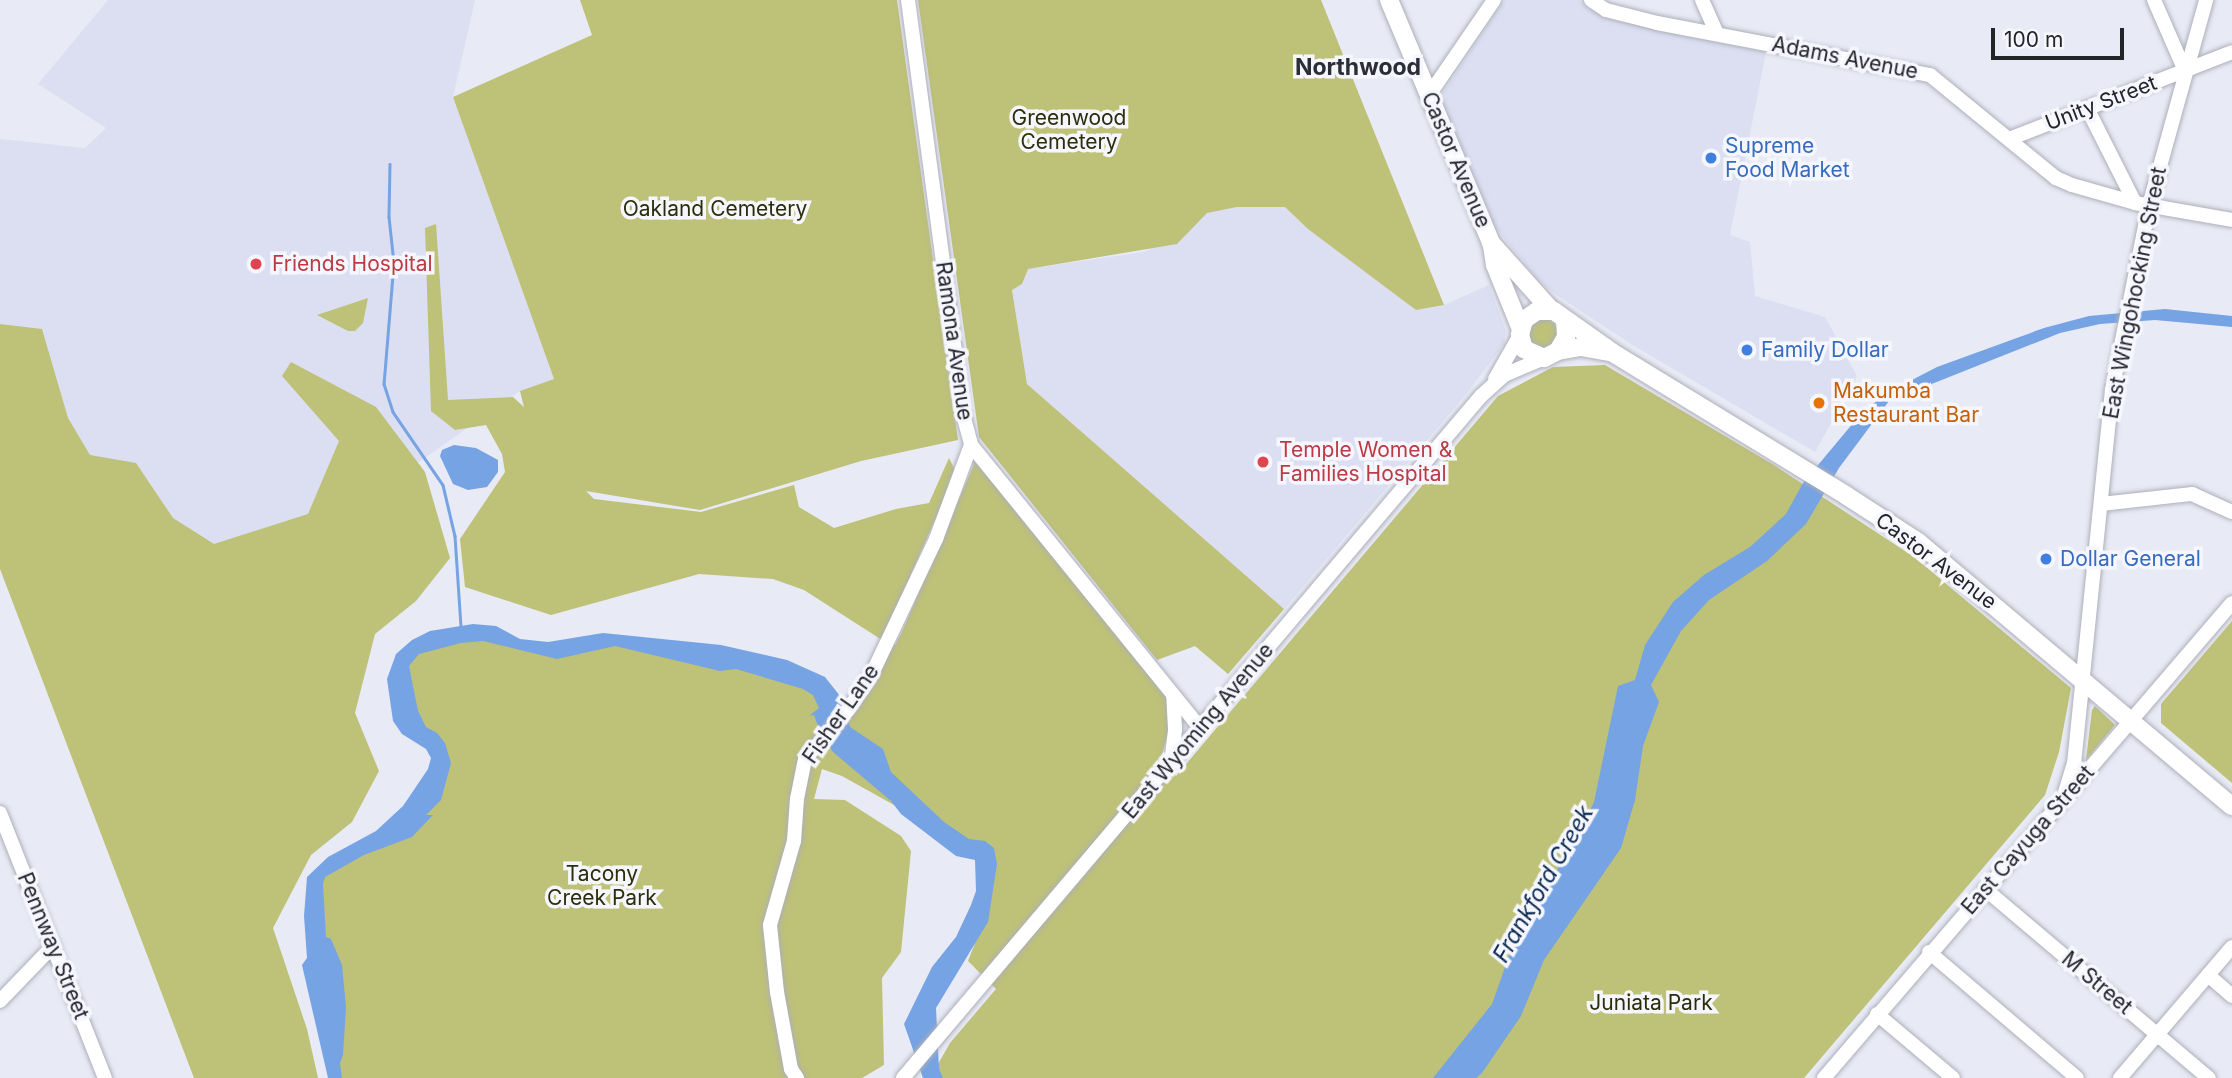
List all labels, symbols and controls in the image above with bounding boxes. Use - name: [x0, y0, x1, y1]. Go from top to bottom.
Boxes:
- scale bar: [1994, 14, 2127, 58]
- text: 100 m: [2004, 27, 2063, 52]
- street label: Adams Avenue: [1770, 31, 1920, 85]
- district label: Northwood: [1295, 53, 1421, 81]
- street label: Unity Street: [2042, 70, 2160, 136]
- street label: Castor Avenue: [1416, 88, 1496, 232]
- park label: Greenwood Cemetery: [1012, 105, 1126, 155]
- place label: Supreme Food Market: [1725, 133, 1850, 183]
- marker: Supreme Food Market: [1703, 150, 1719, 166]
- street label: East Wingohocking Street: [2098, 165, 2172, 421]
- park label: Oakland Cemetery: [623, 196, 807, 222]
- place label: Friends Hospital: [272, 251, 433, 277]
- marker: Friends Hospital: [246, 254, 266, 274]
- street label: Ramona Avenue: [930, 260, 978, 422]
- place label: Family Dollar: [1761, 337, 1889, 363]
- marker: Family Dollar: [1739, 342, 1755, 358]
- place label: Makumba Restaurant Bar: [1833, 378, 1979, 428]
- marker: Makumba Restaurant Bar: [1811, 395, 1827, 411]
- place label: Temple Women & Families Hospital: [1279, 437, 1452, 487]
- marker: Temple Women & Families Hospital: [1253, 452, 1273, 472]
- street label: Castor Avenue: [1870, 507, 2002, 615]
- place label: Dollar General: [2060, 546, 2201, 572]
- marker: Dollar General: [2038, 551, 2054, 567]
- street label: East Wyoming Avenue: [1117, 638, 1279, 824]
- street label: Fisher Lane: [798, 660, 884, 768]
- street label: East Cayuga Street: [1956, 760, 2100, 920]
- water label: Frankford Creek: [1487, 801, 1599, 967]
- park label: Tacony Creek Park: [547, 861, 657, 911]
- street label: Pennway Street: [12, 869, 94, 1023]
- street label: M Street: [2057, 946, 2137, 1020]
- park label: Juniata Park: [1589, 990, 1713, 1016]

